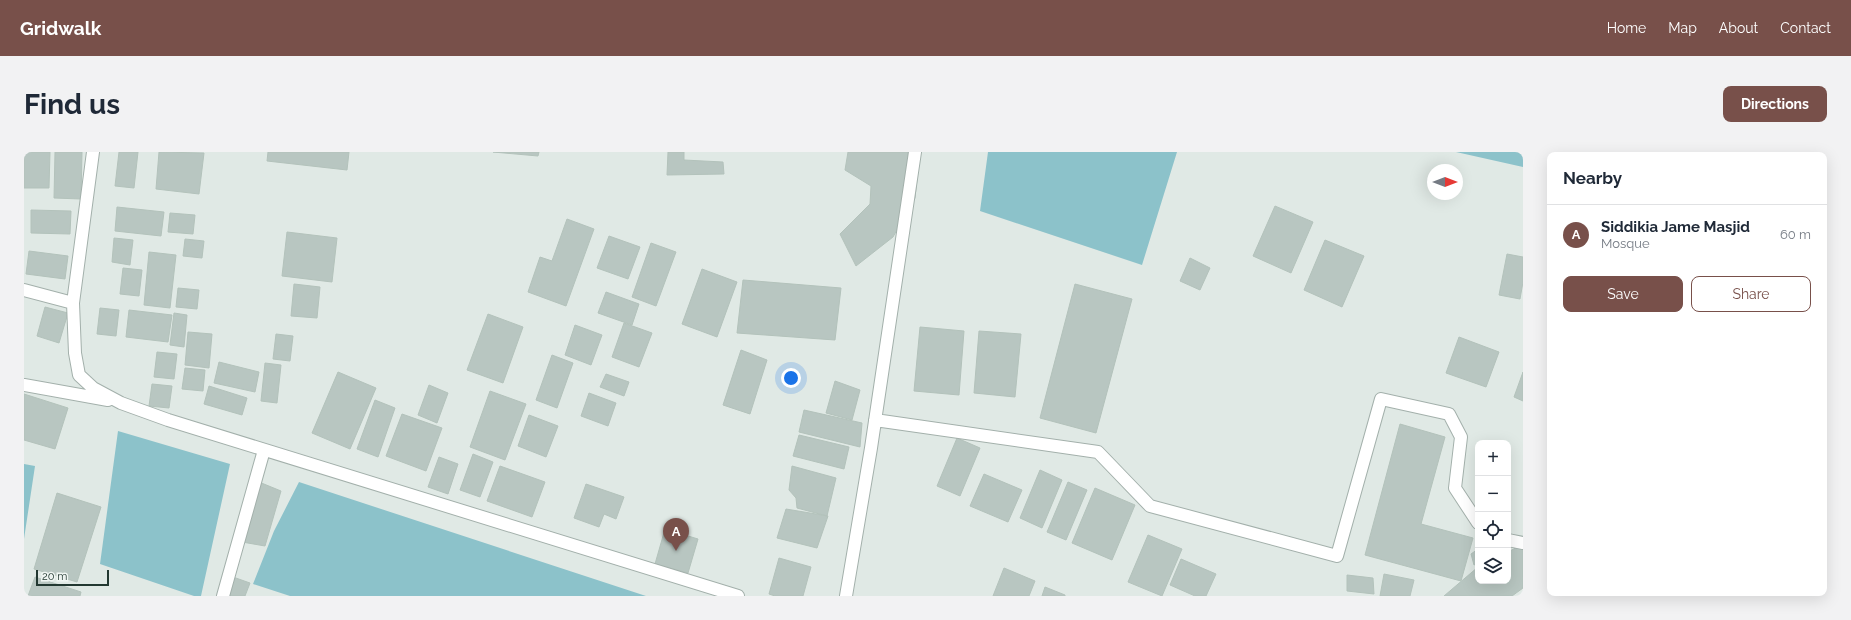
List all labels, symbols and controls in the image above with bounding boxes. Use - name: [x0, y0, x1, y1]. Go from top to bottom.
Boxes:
- text: Gridwalk: [20, 17, 101, 39]
- text: Home: [1607, 20, 1646, 36]
- text: Map: [1668, 20, 1697, 36]
- text: About: [1719, 20, 1758, 36]
- text: Contact: [1780, 20, 1831, 36]
- button: Directions: [1723, 86, 1827, 122]
- text: Find us: [24, 88, 120, 121]
- north arrow: [1427, 164, 1463, 200]
- text: Nearby: [1563, 168, 1622, 188]
- text: Siddikia Jame Masjid: [1601, 218, 1750, 236]
- text: A: [1572, 227, 1580, 242]
- text: 60 m: [1780, 227, 1811, 242]
- text: Mosque: [1601, 236, 1650, 251]
- button: Save: [1563, 276, 1683, 312]
- button: Share: [1691, 276, 1811, 312]
- your location: [781, 368, 801, 388]
- map controls: [1475, 440, 1511, 584]
- button: +: [1475, 440, 1511, 476]
- button: −: [1475, 476, 1511, 512]
- button: locate: [1475, 512, 1511, 548]
- pin: A: [663, 518, 689, 551]
- button: layers: [1475, 548, 1511, 584]
- scale bar: [36, 568, 109, 587]
- text: 20 m: [42, 570, 67, 583]

